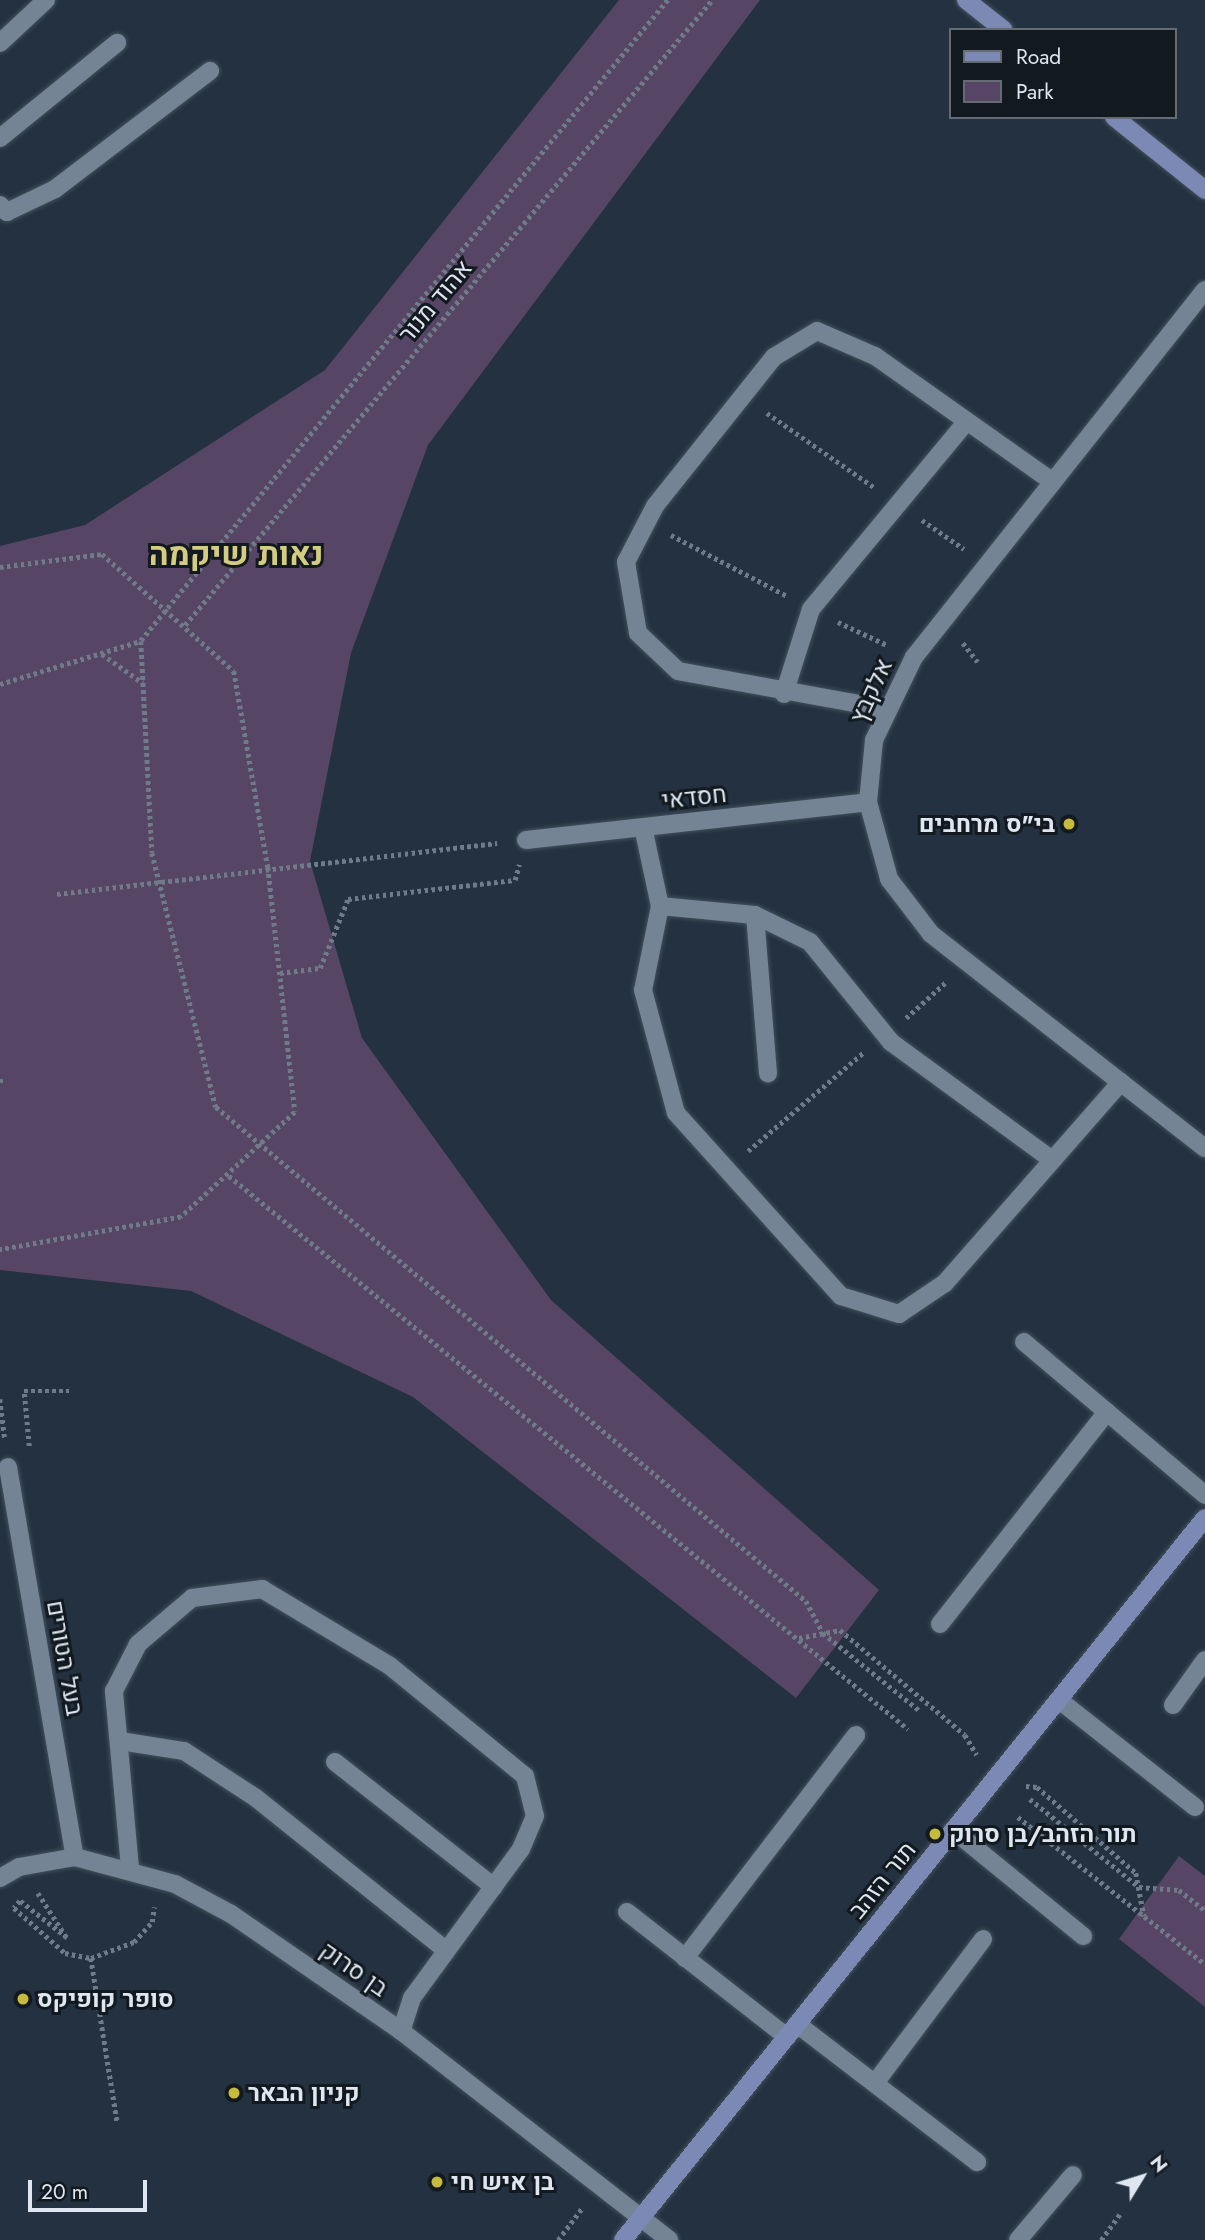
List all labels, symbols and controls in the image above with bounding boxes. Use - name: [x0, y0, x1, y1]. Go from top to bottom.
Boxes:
- legend: [950, 28, 1177, 119]
- text: Road: [1016, 42, 1061, 72]
- text: Park: [1016, 77, 1053, 107]
- street label: אהוד מנור: [392, 254, 478, 348]
- district label: נאות שיקמה: [149, 535, 323, 573]
- street label: אלקבץ: [844, 654, 898, 728]
- street label: חסדאי: [660, 779, 728, 815]
- place label: בי"ס מרחבים: [919, 810, 1055, 838]
- marker: בי"ס מרחבים: [1061, 816, 1077, 832]
- street label: בעל הטורים: [41, 1598, 89, 1718]
- place label: תור הזהב/בן סרוק: [949, 1820, 1136, 1848]
- marker: תור הזהב/בן סרוק: [927, 1826, 943, 1842]
- street label: תור הזהב: [842, 1836, 922, 1924]
- street label: בן סרוק: [315, 1935, 393, 2003]
- place label: סופר קופיקס: [37, 1985, 174, 2013]
- marker: סופר קופיקס: [15, 1991, 31, 2007]
- place label: קניון הבאר: [248, 2079, 360, 2107]
- marker: קניון הבאר: [226, 2085, 242, 2101]
- north arrow: [1107, 2142, 1177, 2212]
- text: N: [1144, 2150, 1174, 2178]
- scale bar: [32, 2166, 150, 2210]
- place label: בן איש חי: [451, 2168, 554, 2196]
- marker: בן איש חי: [429, 2174, 445, 2190]
- text: 20 m: [41, 2177, 88, 2207]

